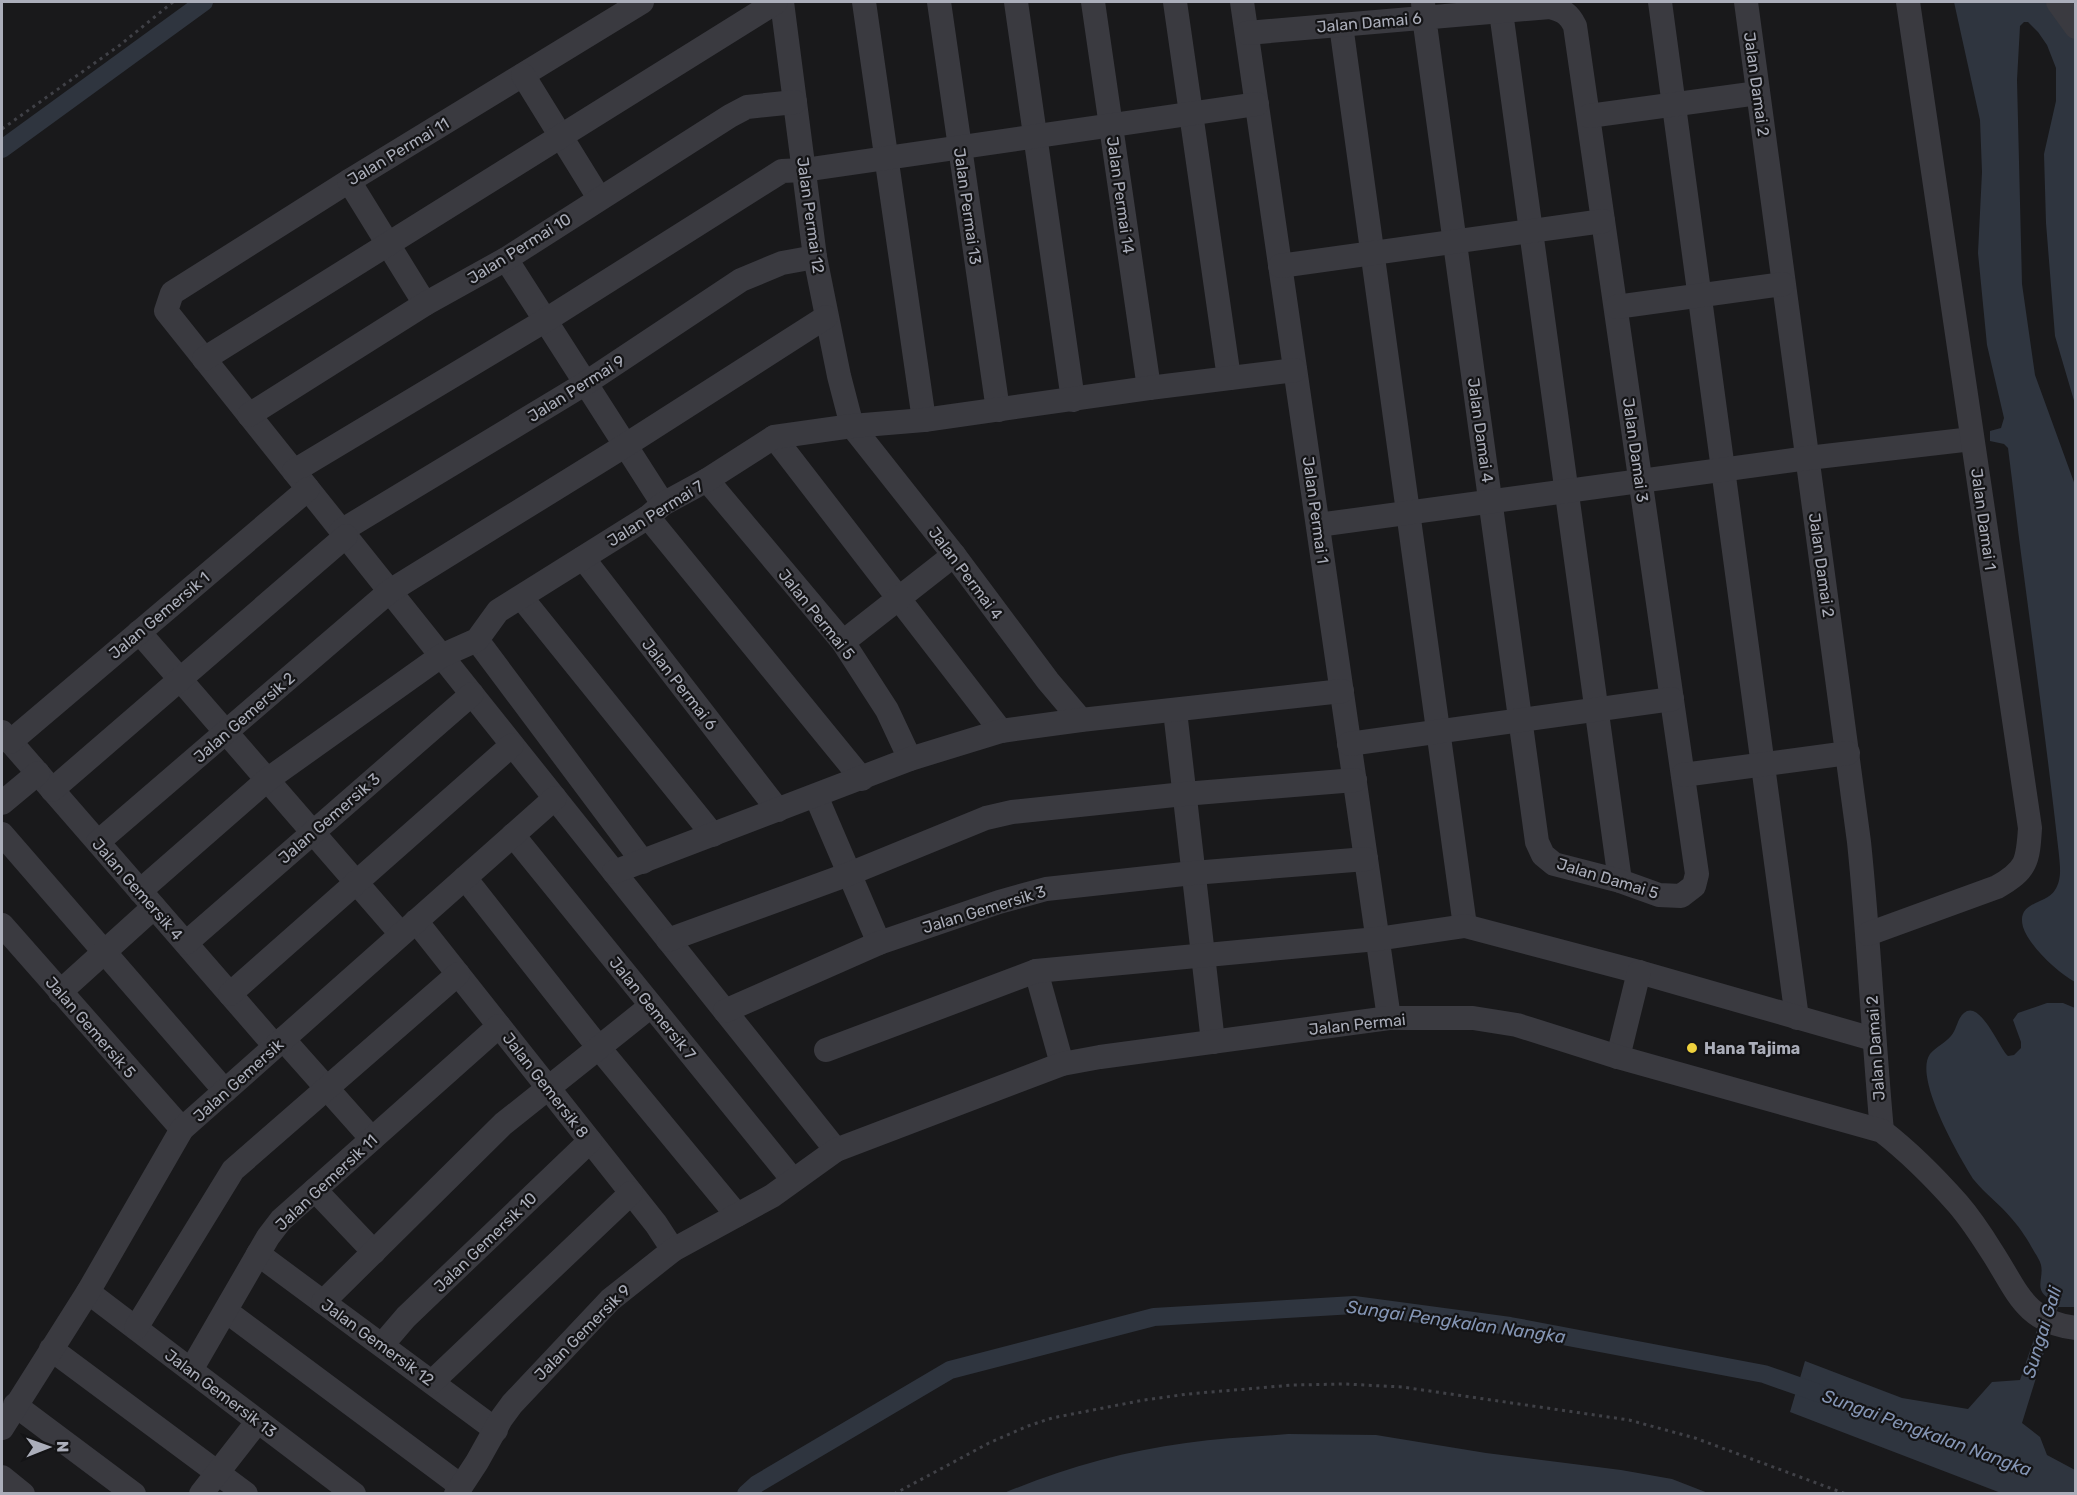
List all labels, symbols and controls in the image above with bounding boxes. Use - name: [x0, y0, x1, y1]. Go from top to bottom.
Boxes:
- street label: Jalan Damai 6: [1316, 8, 1423, 37]
- street label: Jalan Damai 2: [1740, 31, 1773, 138]
- street label: Jalan Permai 11: [344, 114, 452, 189]
- street label: Jalan Permai 14: [1103, 135, 1138, 255]
- street label: Jalan Permai 13: [950, 146, 985, 266]
- street label: Jalan Permai 12: [793, 156, 828, 275]
- street label: Jalan Permai 10: [464, 209, 574, 288]
- street label: Jalan Permai 9: [524, 351, 628, 426]
- street label: Jalan Damai 4: [1464, 376, 1497, 484]
- street label: Jalan Damai 3: [1619, 396, 1652, 504]
- street label: Jalan Permai 1: [1299, 455, 1332, 565]
- street label: Jalan Damai 1: [1967, 467, 2000, 571]
- street label: Jalan Permai 7: [604, 476, 707, 550]
- street label: Jalan Damai 2: [1805, 512, 1838, 619]
- street label: Jalan Permai 4: [925, 523, 1007, 623]
- street label: Jalan Permai 5: [774, 565, 859, 663]
- street label: Jalan Gemersik 1: [105, 568, 213, 663]
- street label: Jalan Permai 6: [638, 635, 721, 734]
- street label: Jalan Gemersik 2: [190, 668, 299, 766]
- street label: Jalan Gemersik 3: [275, 769, 384, 868]
- street label: Jalan Gemersik 4: [88, 835, 187, 944]
- street label: Jalan Damai 5: [1555, 854, 1661, 903]
- street label: Jalan Gemersik 3: [920, 882, 1048, 937]
- street label: Jalan Gemersik 7: [605, 953, 700, 1064]
- street label: Jalan Gemersik 5: [41, 973, 140, 1082]
- street label: Jalan Damai 2: [1862, 995, 1889, 1101]
- street label: Jalan Permai: [1308, 1010, 1406, 1039]
- street label: Jalan Gemersik 8: [499, 1029, 593, 1142]
- street label: Jalan Gemersik: [189, 1034, 288, 1126]
- place label: Hana Tajima: [1704, 1039, 1800, 1058]
- marker: Hana Tajima: [1685, 1041, 1699, 1055]
- street label: Jalan Gemersik 11: [272, 1130, 381, 1234]
- street label: Jalan Gemersik 10: [430, 1188, 541, 1296]
- street label: Jalan Gemersik 9: [530, 1280, 634, 1384]
- water label: Sungai Gali: [2018, 1283, 2067, 1380]
- street label: Jalan Gemersik 12: [318, 1295, 438, 1390]
- water label: Sungai Pengkalan Nangka: [1345, 1296, 1567, 1348]
- street label: Jalan Gemersik 13: [161, 1345, 280, 1442]
- water label: Sungai Pengkalan Nangka: [1819, 1385, 2035, 1481]
- north arrow: [18, 1417, 78, 1477]
- text: N: [53, 1441, 72, 1453]

